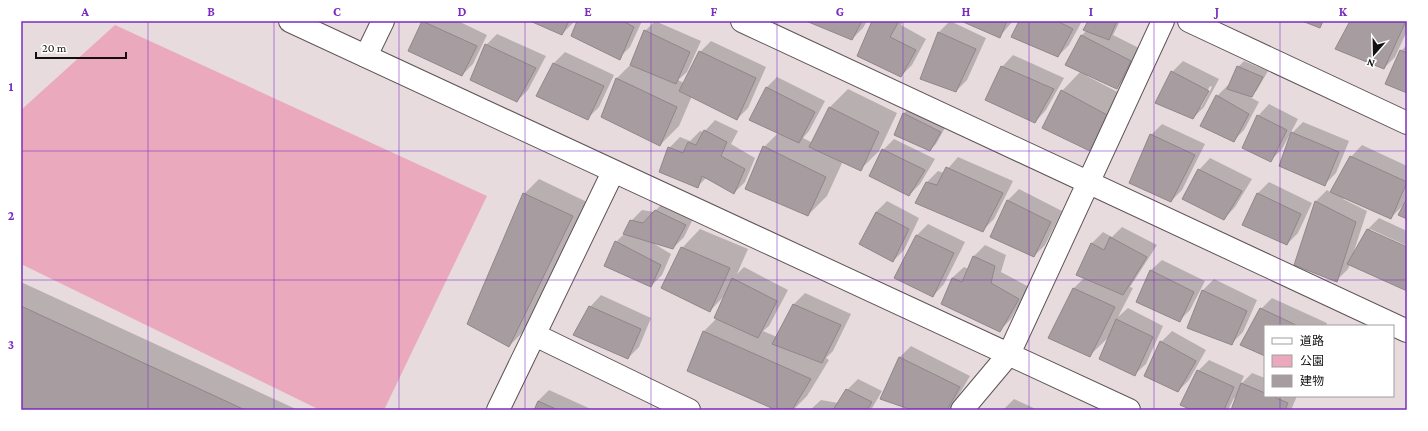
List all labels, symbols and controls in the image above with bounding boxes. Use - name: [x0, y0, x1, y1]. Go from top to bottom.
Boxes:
- text: A: [80, 4, 89, 19]
- text: B: [207, 4, 215, 19]
- text: C: [333, 4, 341, 19]
- text: D: [458, 4, 467, 19]
- text: E: [584, 4, 592, 19]
- text: F: [711, 4, 718, 19]
- text: G: [836, 4, 844, 19]
- text: H: [962, 4, 971, 19]
- text: I: [1089, 4, 1093, 19]
- text: J: [1213, 4, 1219, 19]
- text: K: [1339, 4, 1348, 19]
- scale bar: [36, 34, 126, 60]
- north arrow: [1354, 34, 1394, 74]
- text: 20 m: [42, 41, 67, 55]
- text: N: [1365, 56, 1376, 70]
- text: 1: [9, 79, 14, 94]
- text: 2: [8, 208, 15, 223]
- legend: [1264, 325, 1394, 397]
- text: 道路: [1300, 334, 1324, 348]
- text: 3: [8, 337, 14, 352]
- text: 公園: [1300, 354, 1324, 368]
- text: 建物: [1300, 374, 1324, 388]

